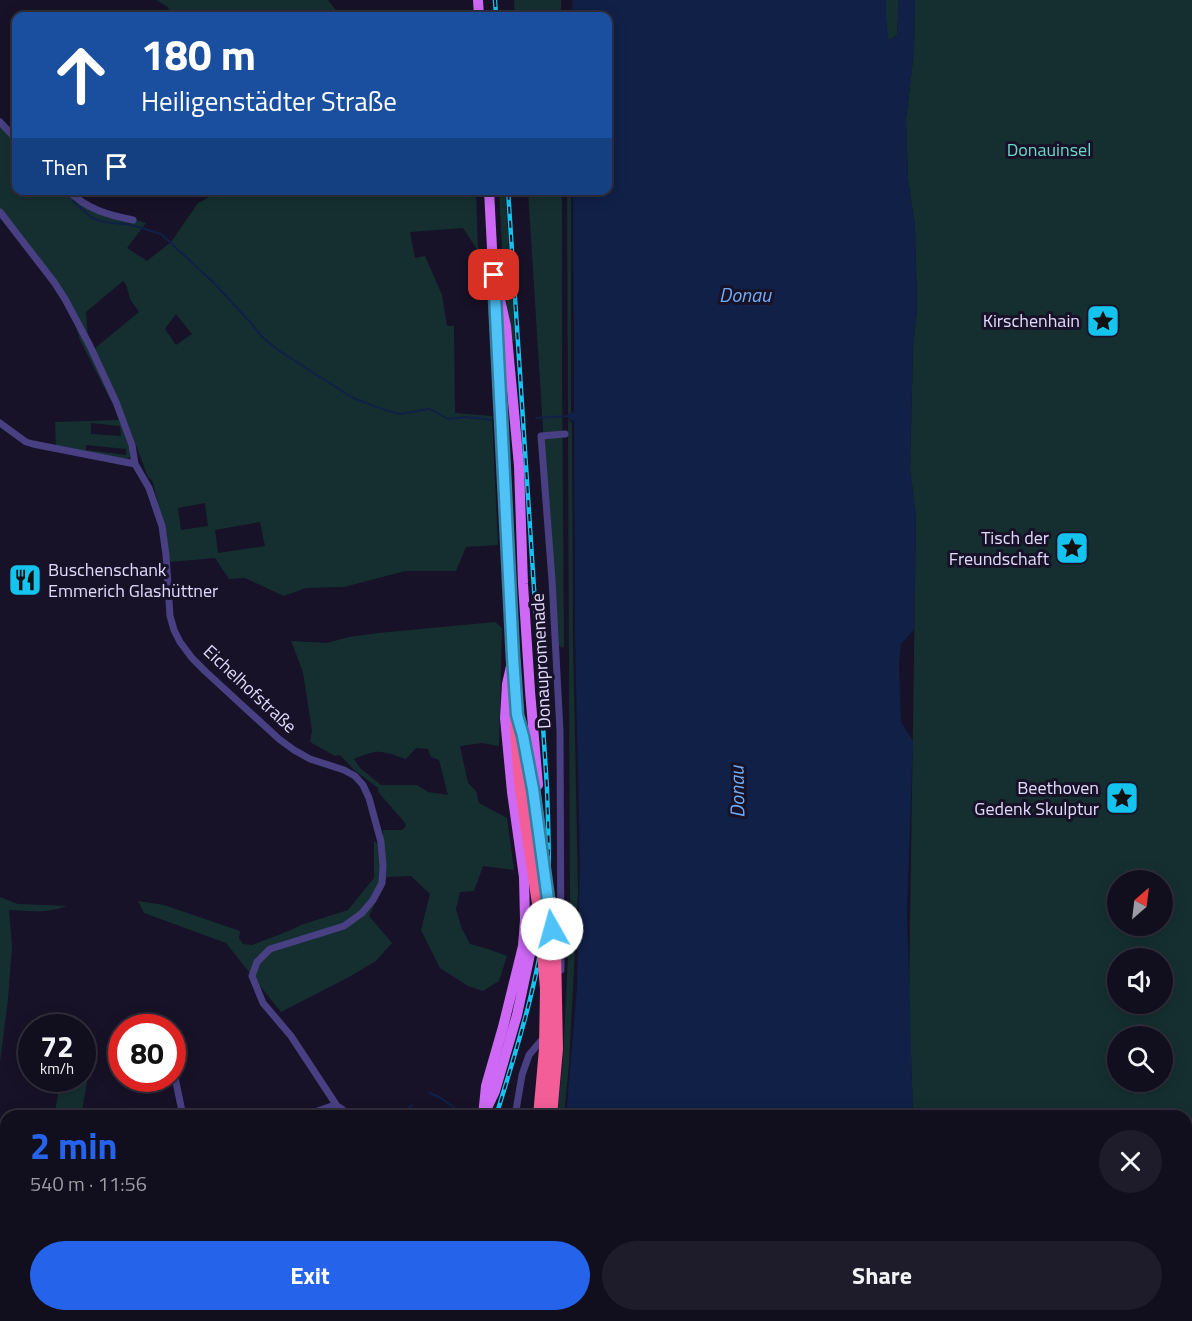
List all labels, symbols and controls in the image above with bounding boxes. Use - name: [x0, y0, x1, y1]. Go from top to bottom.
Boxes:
- text: 180 m: [141, 22, 256, 86]
- icon: ahead: [42, 36, 120, 114]
- text: Heiligenstädter Straße: [141, 80, 397, 121]
- park label: Donauinsel: [1007, 136, 1091, 163]
- text: Then: [42, 150, 88, 184]
- icon: arrive: [100, 150, 133, 183]
- pin: [468, 249, 519, 300]
- icon: arrive: [477, 258, 510, 291]
- water label: Donau: [719, 279, 772, 310]
- place icon: Kirschenhain: [1085, 303, 1121, 339]
- place label: Kirschenhain: [983, 307, 1080, 334]
- place label: Tisch der Freundschaft: [949, 524, 1050, 572]
- place icon: Tisch der Freundschaft: [1054, 530, 1090, 566]
- place label: Buschenschank Emmerich Glashüttner: [48, 556, 218, 604]
- restaurant icon: Buschenschank Emmerich Glashüttner: [7, 562, 43, 598]
- street label: Donaupromenade: [523, 592, 558, 730]
- street label: Eichelhofstraße: [198, 638, 303, 739]
- water label: Donau: [721, 765, 752, 818]
- place label: Beethoven Gedenk Skulptur: [974, 774, 1099, 822]
- place icon: Beethoven Gedenk Skulptur: [1104, 780, 1140, 816]
- north arrow: [1107, 870, 1173, 936]
- map controls: [1107, 870, 1173, 1092]
- position arrow: [520, 897, 584, 961]
- button: sound: [1107, 948, 1173, 1014]
- speed limit sign: 80: [108, 1014, 186, 1092]
- text: 72: [40, 1023, 74, 1069]
- button: search: [1107, 1026, 1173, 1092]
- text: km/h: [40, 1057, 74, 1080]
- text: 2 min: [30, 1118, 117, 1173]
- button: close: [1099, 1130, 1162, 1193]
- text: 540 m · 11:56: [30, 1168, 147, 1199]
- button: Exit: [30, 1241, 590, 1310]
- button: Share: [602, 1241, 1162, 1310]

